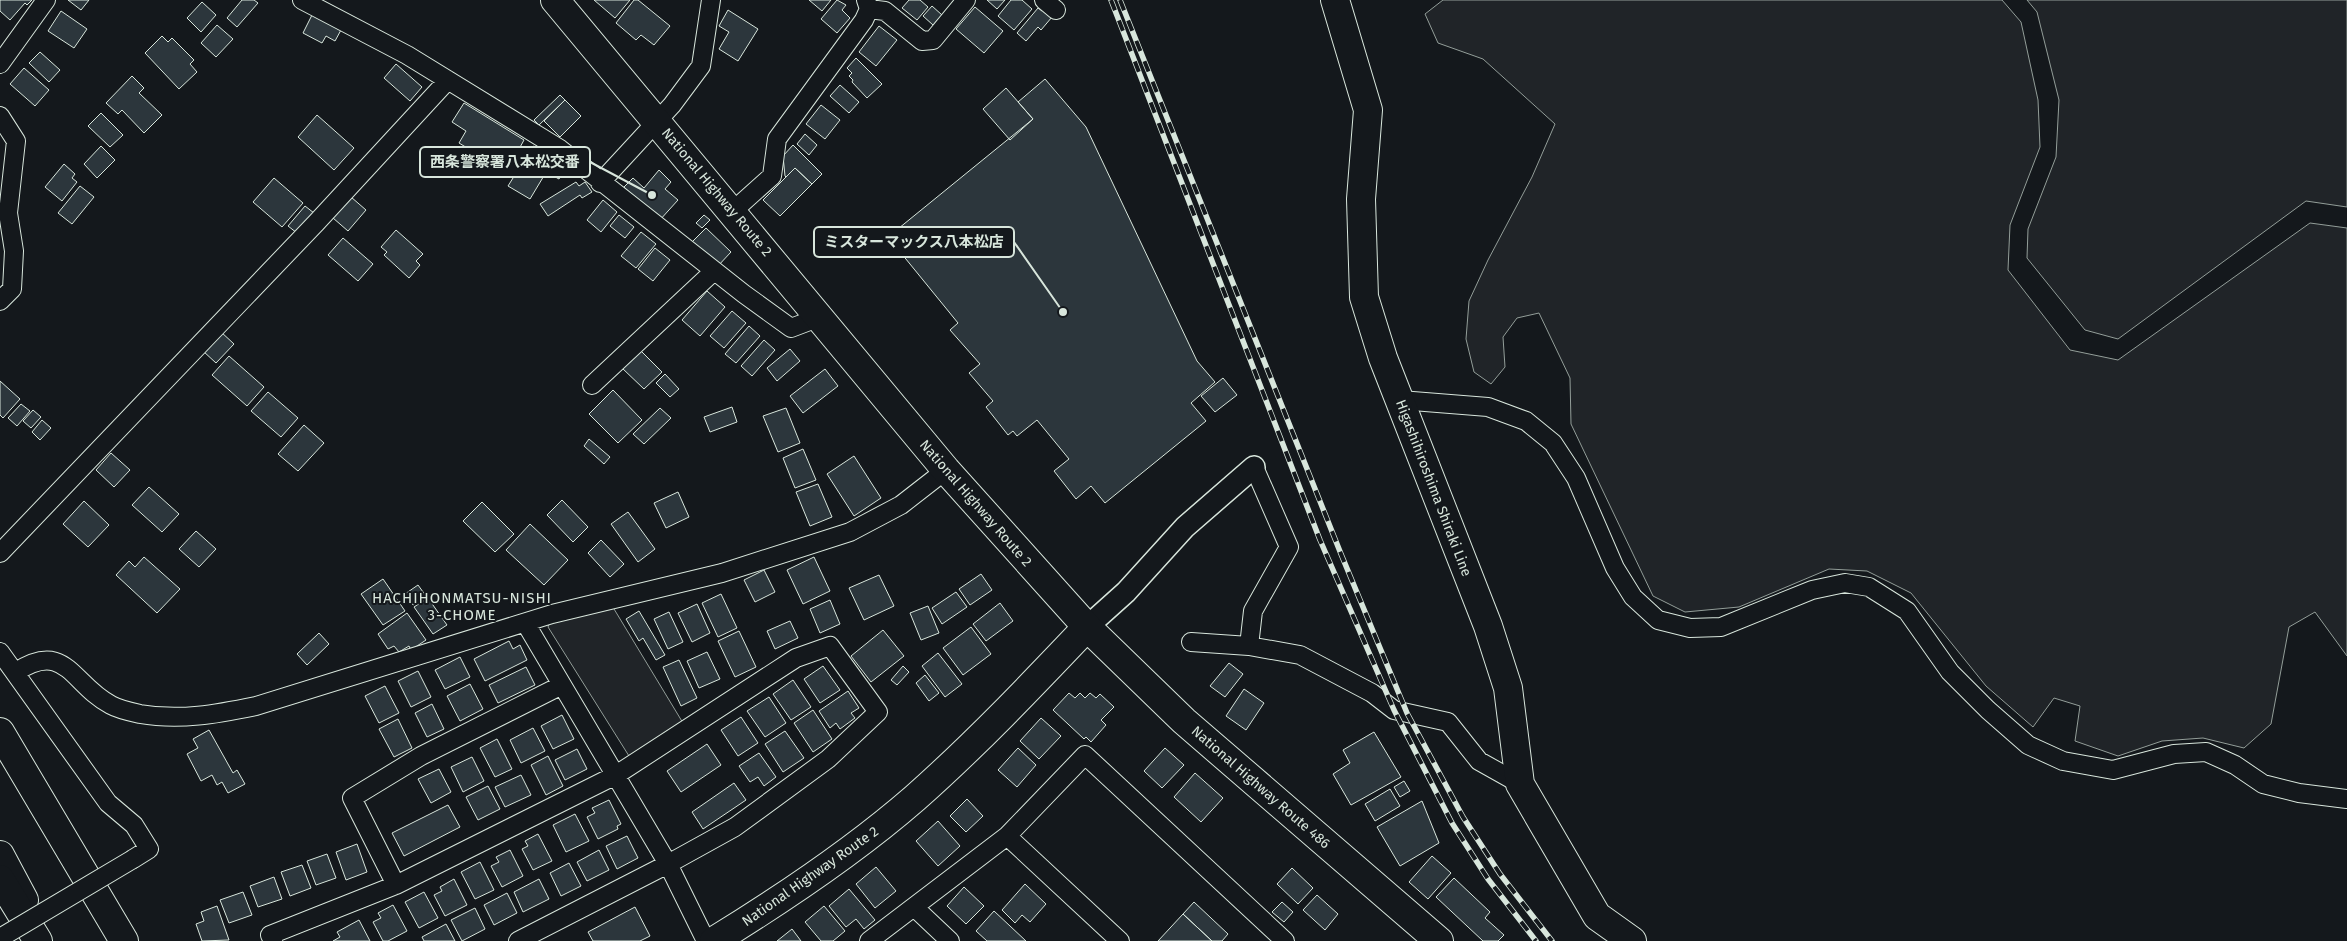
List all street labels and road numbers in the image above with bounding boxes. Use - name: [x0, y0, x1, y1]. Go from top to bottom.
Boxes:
- street label: National Highway Route 2: [658, 125, 775, 260]
- street label: Higashihiroshima Shiraki Line: [1392, 397, 1475, 579]
- street label: National Highway Route 2: [916, 436, 1035, 570]
- street label: National Highway Route 486: [1188, 723, 1333, 852]
- street label: National Highway Route 2: [739, 823, 882, 930]

